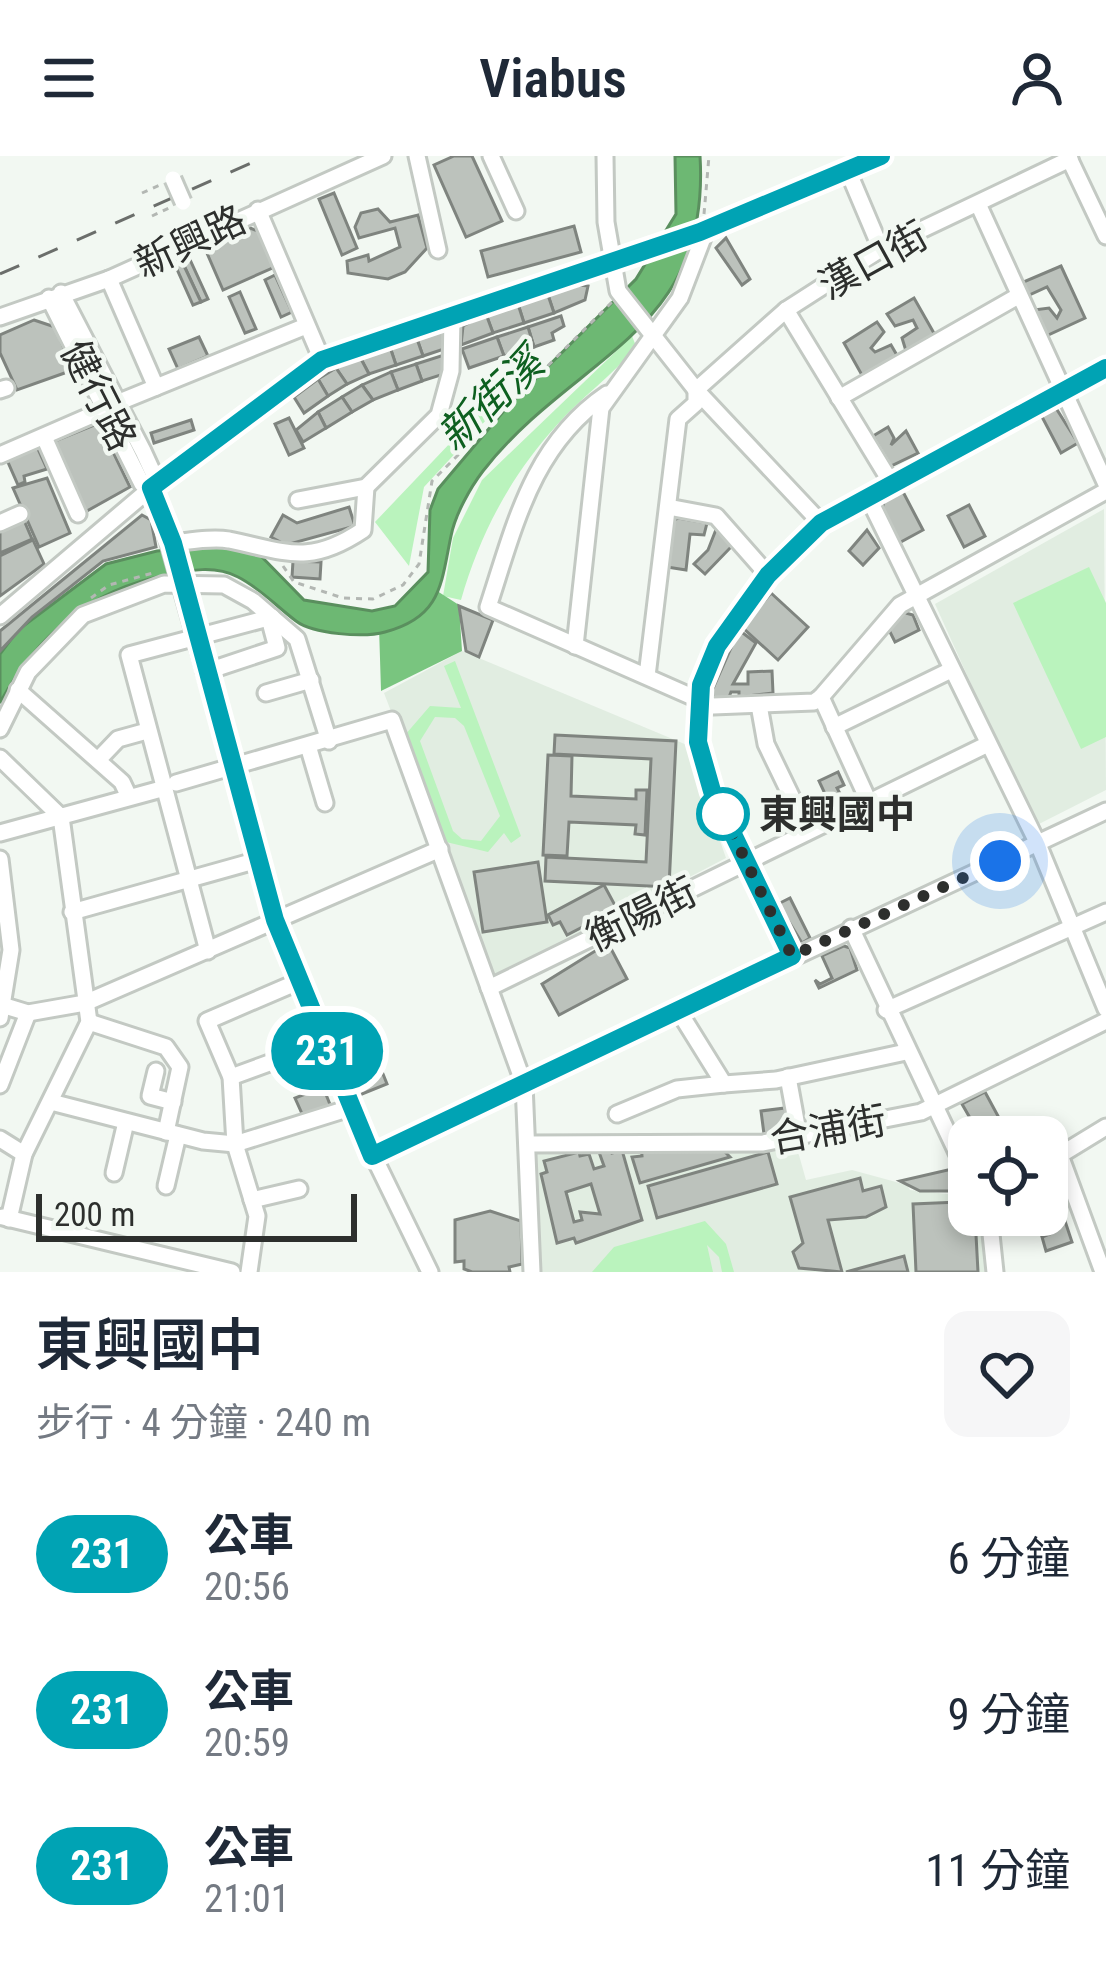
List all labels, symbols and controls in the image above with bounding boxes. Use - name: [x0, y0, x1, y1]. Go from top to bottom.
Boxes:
- icon: menu: [36, 45, 102, 111]
- icon: person: [1004, 45, 1070, 111]
- text: Viabus: [479, 47, 627, 110]
- street label: 新興路: [128, 196, 253, 287]
- street label: 漢口街: [811, 212, 936, 309]
- street label: 健行路: [51, 333, 145, 458]
- water label: 新街溪: [428, 335, 557, 460]
- marker: 東興國中: [698, 789, 748, 839]
- place label: 東興國中: [759, 792, 915, 838]
- your location: [970, 831, 1030, 891]
- street label: 衡陽街: [579, 869, 704, 961]
- line badge: 231: [258, 1012, 396, 1090]
- text: 231: [295, 1026, 359, 1075]
- street label: 合浦街: [767, 1097, 890, 1163]
- map controls: [948, 1116, 1068, 1236]
- button: locate: [948, 1116, 1068, 1236]
- scale bar: [36, 1188, 357, 1241]
- text: 200 m: [54, 1195, 135, 1234]
- button: heart: [944, 1311, 1070, 1437]
- text: 東興國中: [36, 1312, 264, 1379]
- text: 步行 · 4 分鐘 · 240 m: [36, 1400, 371, 1446]
- text: 公車: [204, 1509, 294, 1562]
- text: 231: [70, 1529, 134, 1578]
- text: 6 分鐘: [947, 1532, 1070, 1585]
- text: 20:56: [204, 1564, 290, 1610]
- text: 公車: [204, 1665, 294, 1718]
- text: 231: [70, 1685, 134, 1734]
- text: 9 分鐘: [947, 1688, 1070, 1741]
- text: 20:59: [204, 1720, 290, 1766]
- text: 公車: [204, 1821, 294, 1874]
- text: 231: [70, 1841, 134, 1890]
- text: 11 分鐘: [925, 1844, 1070, 1897]
- text: 21:01: [204, 1876, 290, 1922]

